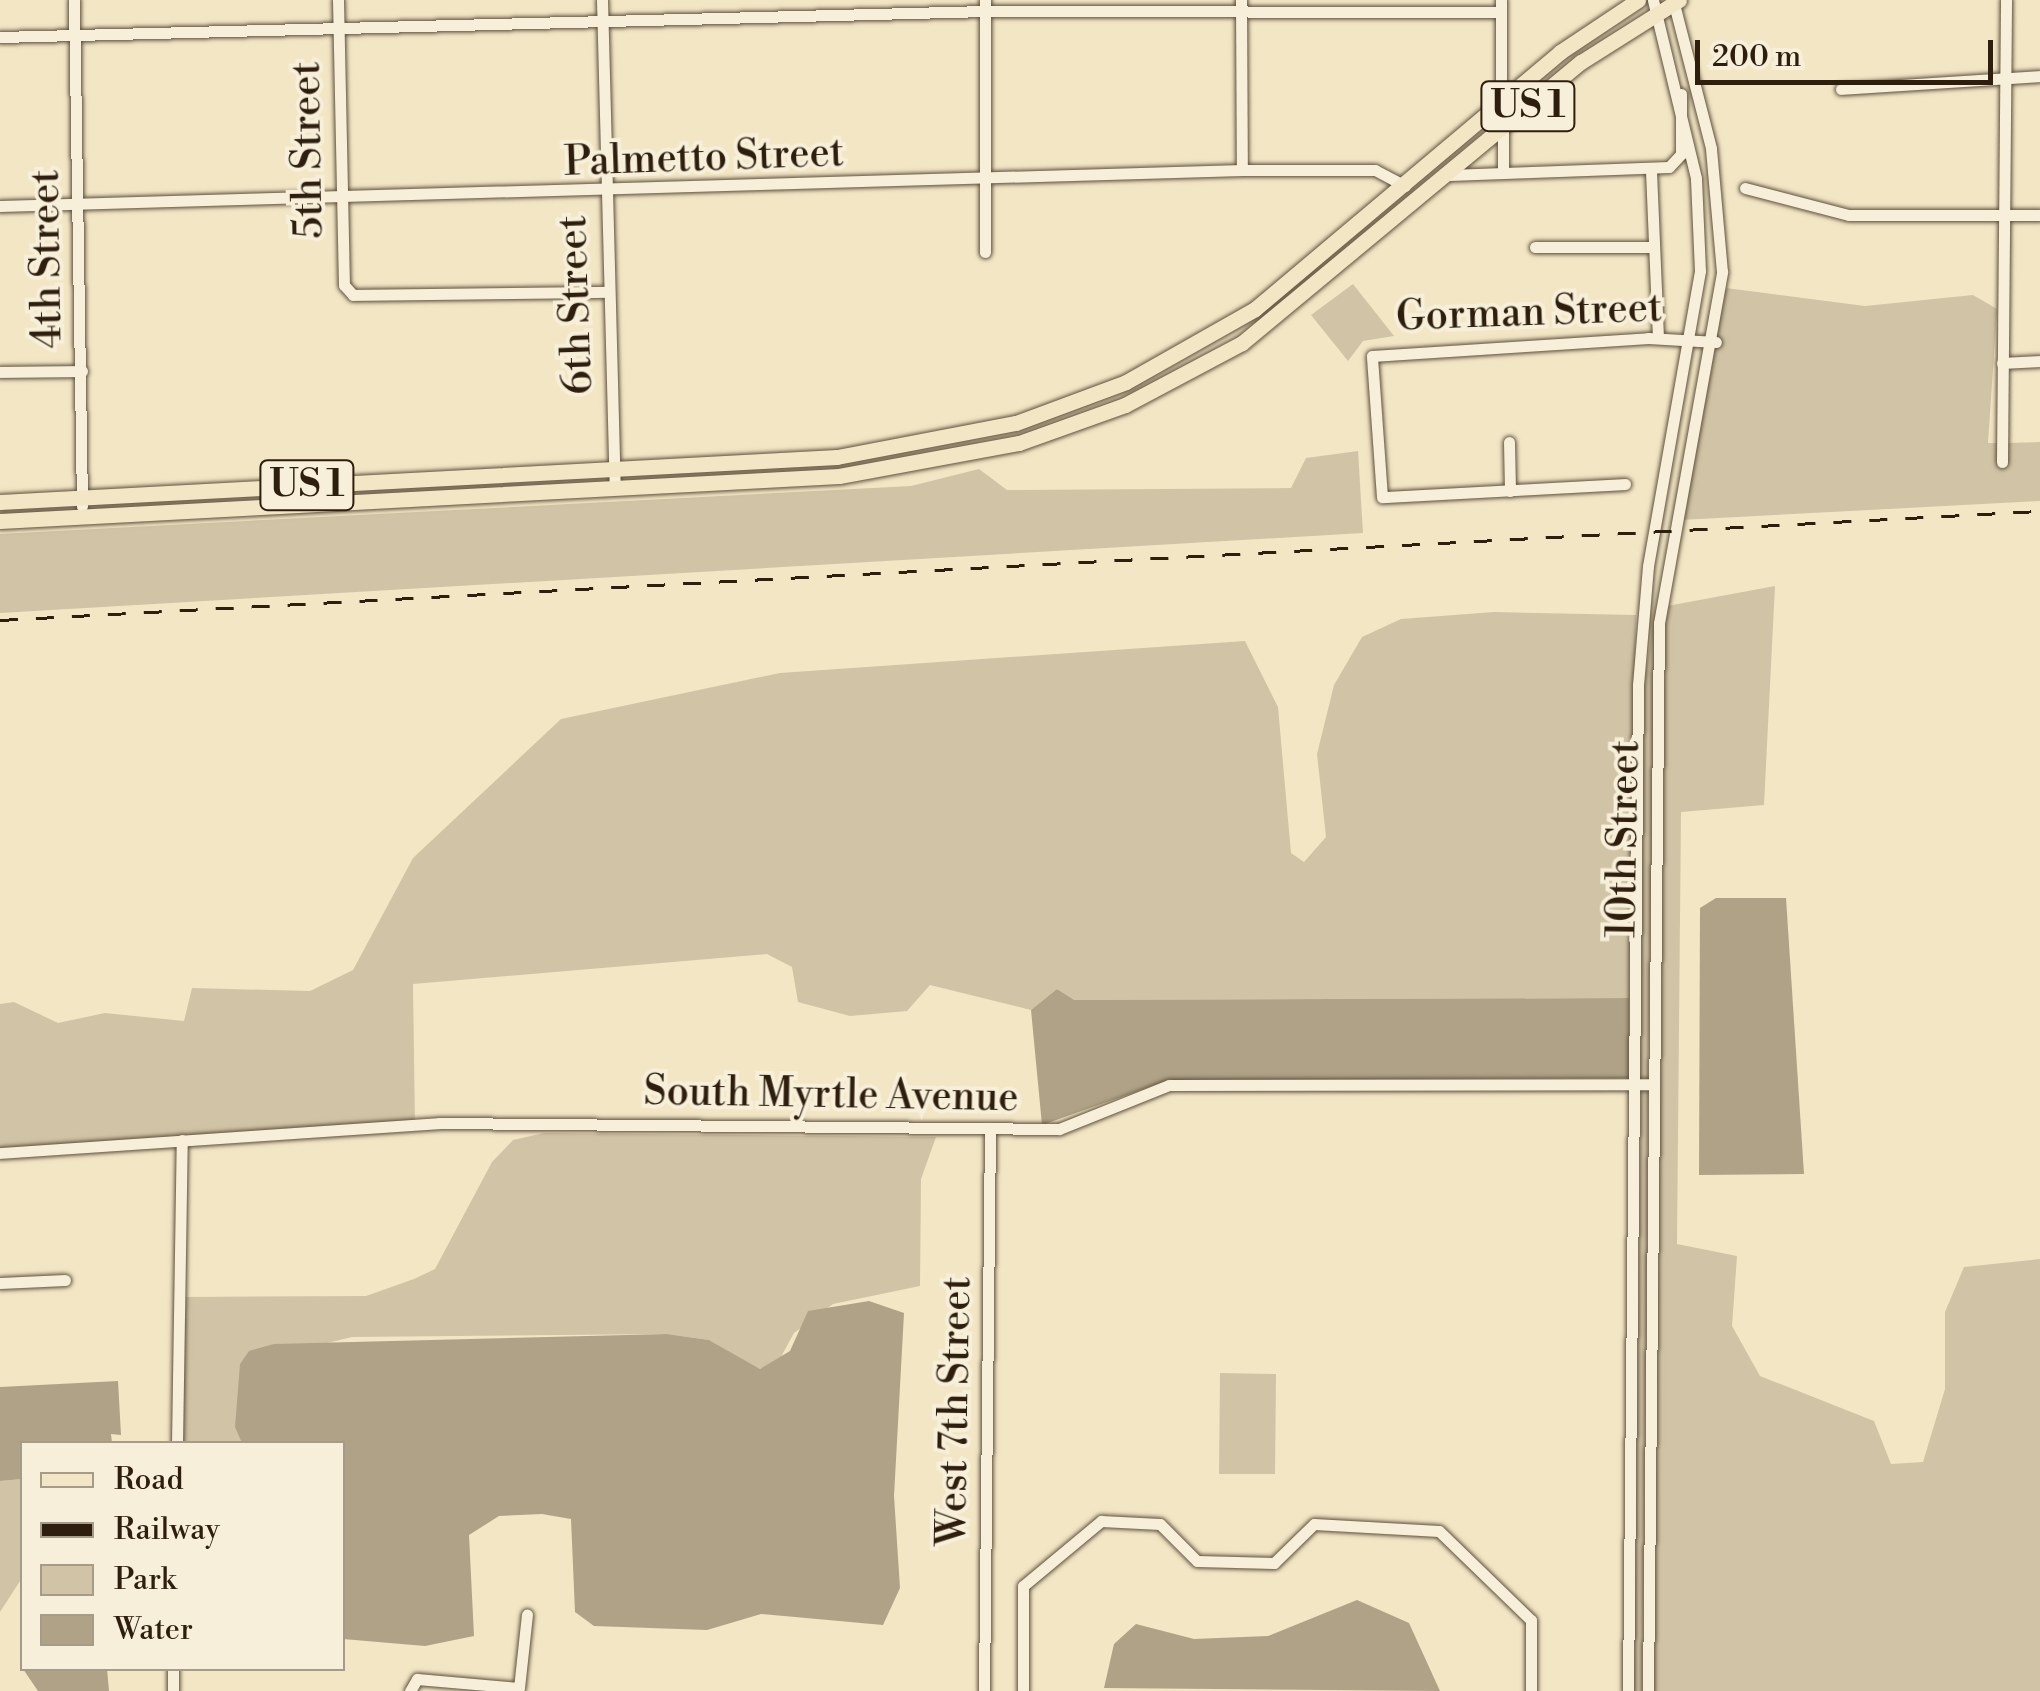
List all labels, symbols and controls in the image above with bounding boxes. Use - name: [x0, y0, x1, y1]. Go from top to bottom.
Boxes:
- scale bar: [1700, 20, 1998, 82]
- text: 200 m: [1712, 38, 1801, 76]
- street label: 5th Street: [282, 61, 334, 239]
- road number: US 1: [1478, 73, 1578, 139]
- street label: Palmetto Street: [563, 129, 845, 187]
- street label: 4th Street: [21, 169, 73, 349]
- street label: 6th Street: [549, 214, 603, 396]
- street label: Gorman Street: [1395, 284, 1663, 342]
- road number: US 1: [257, 452, 357, 518]
- street label: 10th Street: [1598, 740, 1650, 938]
- street label: South Myrtle Avenue: [643, 1068, 1019, 1122]
- street label: West 7th Street: [929, 1276, 981, 1546]
- legend: [20, 1441, 345, 1671]
- text: Road: [114, 1461, 184, 1499]
- text: Railway: [114, 1511, 220, 1549]
- text: Park: [114, 1561, 176, 1599]
- text: Water: [114, 1611, 193, 1649]

